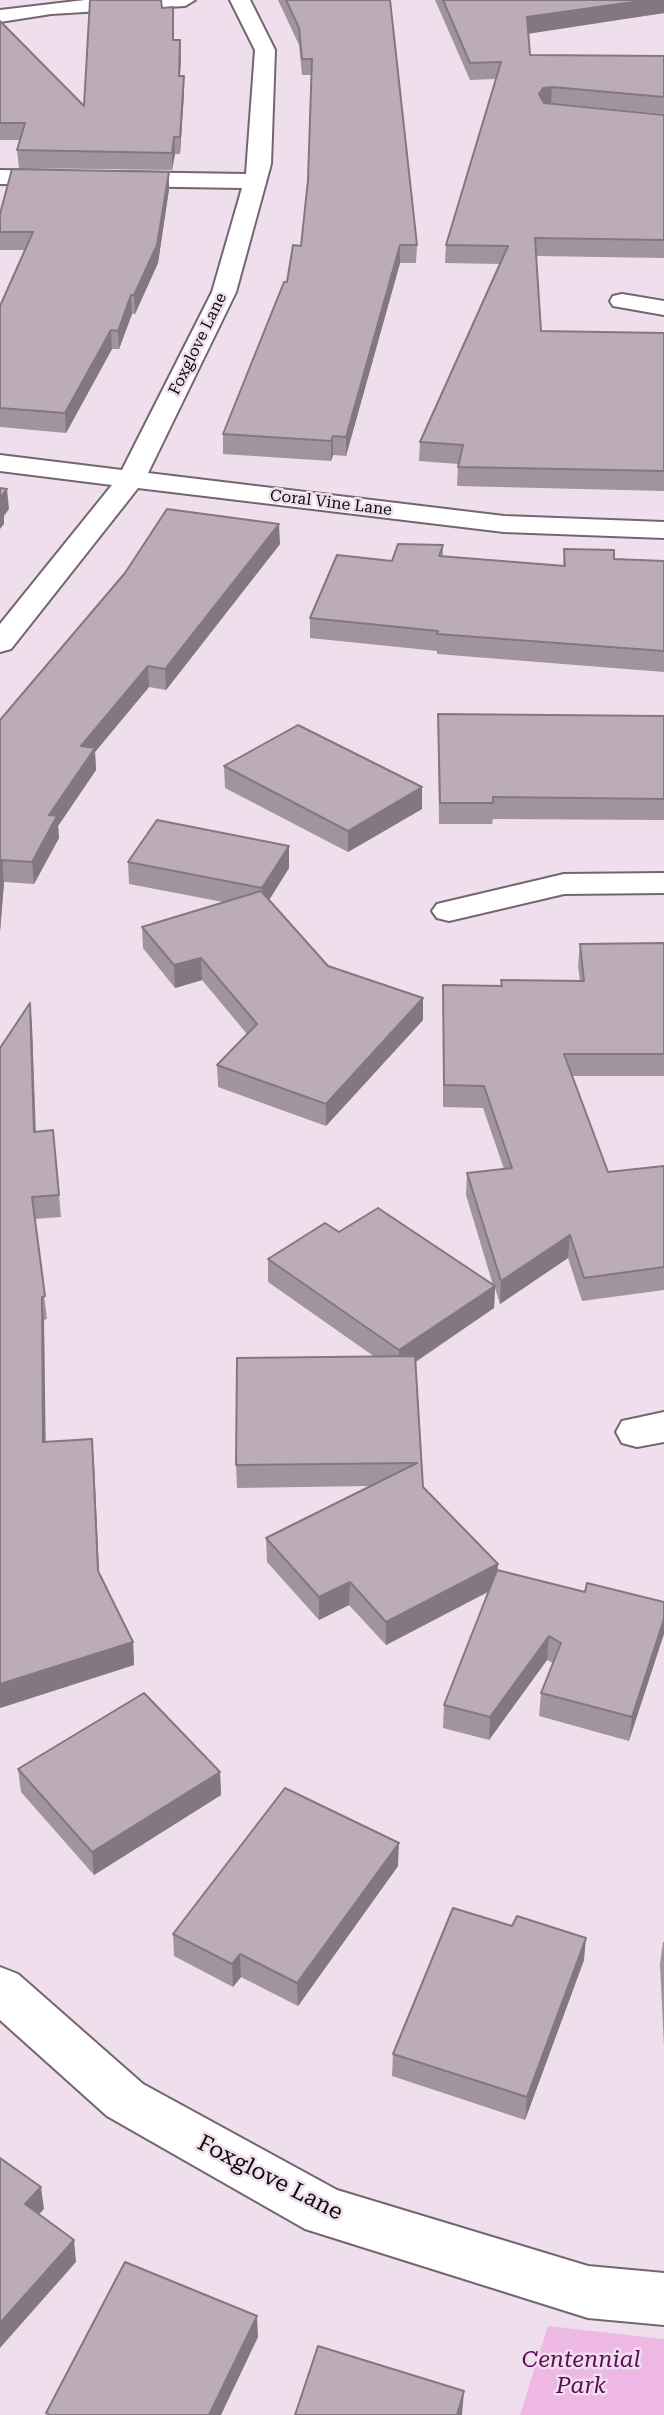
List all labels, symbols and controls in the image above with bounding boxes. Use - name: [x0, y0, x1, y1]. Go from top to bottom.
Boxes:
- street label: Foxglove Lane: [165, 290, 231, 398]
- street label: Coral Vine Lane: [269, 486, 393, 520]
- street label: Foxglove Lane: [193, 2129, 347, 2227]
- park label: Centennial Park: [522, 2346, 640, 2400]

